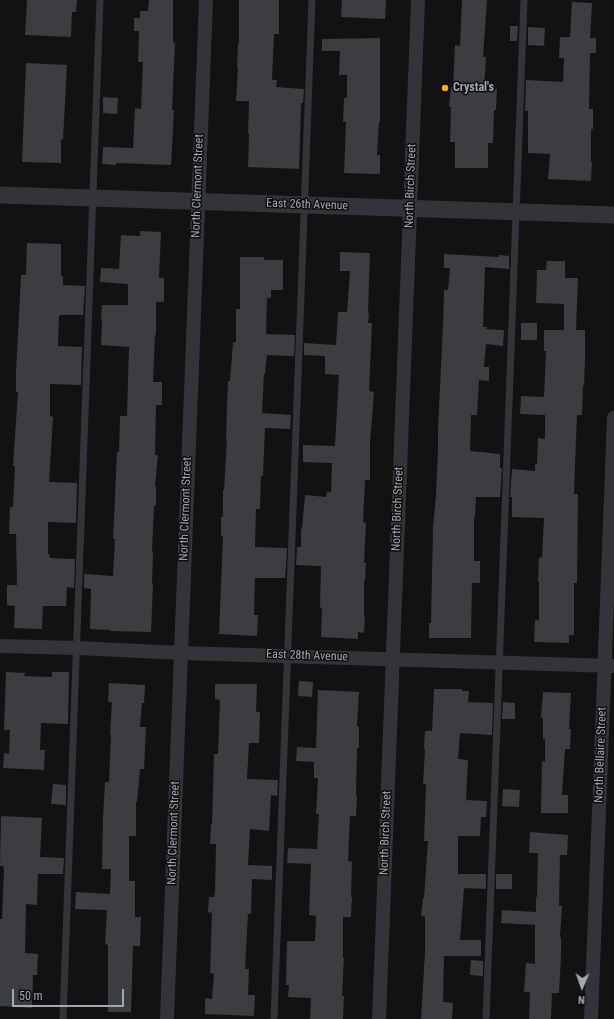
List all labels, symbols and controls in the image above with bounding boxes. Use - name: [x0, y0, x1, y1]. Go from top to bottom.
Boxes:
- place label: Crystal's: [453, 81, 494, 95]
- marker: Crystal's: [440, 83, 450, 93]
- street label: North Clermont Street: [189, 134, 207, 238]
- street label: North Birch Street: [402, 143, 420, 229]
- street label: East 26th Avenue: [266, 196, 348, 214]
- street label: North Clermont Street: [177, 457, 195, 561]
- street label: North Birch Street: [389, 466, 407, 552]
- street label: East 28th Avenue: [266, 647, 348, 665]
- street label: North Bellaire Street: [592, 707, 610, 803]
- street label: North Clermont Street: [165, 781, 183, 885]
- street label: North Birch Street: [377, 790, 395, 876]
- north arrow: [562, 967, 602, 1007]
- scale bar: [14, 981, 126, 1007]
- text: 50 m: [19, 989, 43, 1003]
- text: N: [578, 993, 585, 1006]

